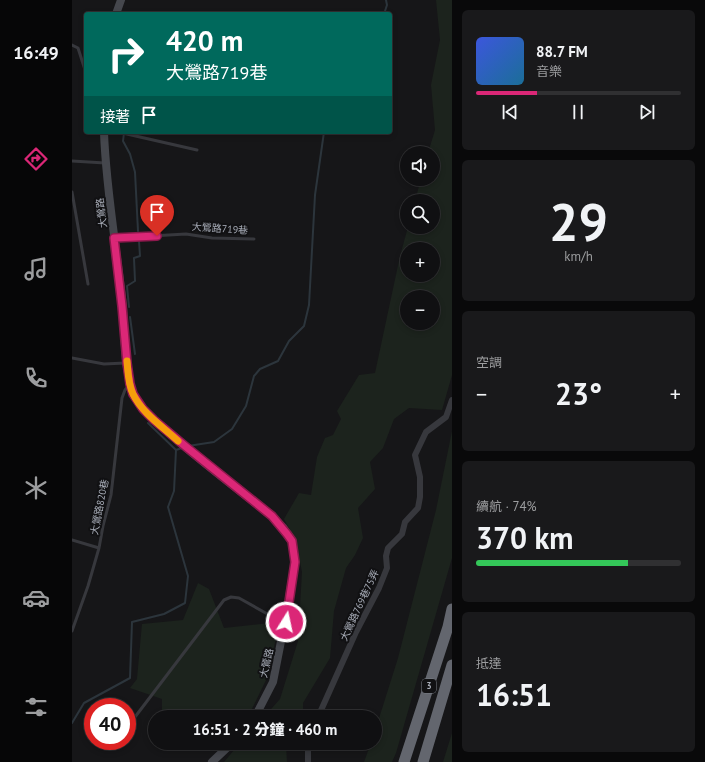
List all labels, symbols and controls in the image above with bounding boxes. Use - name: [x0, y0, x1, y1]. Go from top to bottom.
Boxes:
- text: 420 m: [166, 22, 243, 59]
- icon: right: [100, 28, 152, 80]
- text: 16:49: [13, 41, 59, 64]
- text: 88.7 FM: [536, 42, 588, 61]
- text: 大鶯路719巷: [166, 61, 267, 84]
- text: 音樂: [536, 63, 562, 80]
- icon: previous: [499, 101, 521, 123]
- icon: pause: [567, 101, 589, 123]
- icon: next: [636, 101, 658, 123]
- icon: arrive: [138, 104, 160, 126]
- text: 接著: [100, 107, 130, 126]
- icon: directions: [22, 145, 50, 173]
- map controls: [400, 146, 440, 330]
- button: sound: [400, 146, 440, 186]
- text: 29: [549, 188, 608, 255]
- button: search: [400, 194, 440, 234]
- pin: [140, 195, 174, 236]
- street label: 大鶯路: [93, 197, 110, 229]
- icon: arrive: [146, 201, 168, 223]
- street label: 大鶯路719巷: [191, 220, 249, 237]
- button: +: [400, 242, 440, 282]
- text: km/h: [564, 248, 593, 265]
- icon: music: [22, 255, 50, 283]
- button: −: [400, 290, 440, 330]
- text: 空調: [476, 354, 502, 371]
- icon: phone: [22, 364, 50, 392]
- text: 23°: [555, 374, 602, 413]
- text: −: [476, 380, 487, 408]
- text: +: [670, 380, 681, 408]
- icon: climate: [22, 474, 50, 502]
- street label: 大鶯路820巷: [88, 478, 111, 536]
- text: 續航 · 74%: [476, 498, 537, 515]
- text: 370 km: [476, 518, 574, 557]
- street label: 大鶯路769巷75弄: [337, 567, 382, 643]
- icon: car: [22, 584, 50, 612]
- position arrow: [265, 601, 307, 643]
- street label: 大鶯路: [257, 647, 276, 679]
- text: 抵達: [476, 655, 502, 672]
- text: 16:51: [476, 675, 552, 714]
- road number: 3: [422, 679, 436, 693]
- icon: filters: [22, 693, 50, 721]
- speed limit sign: 40: [84, 698, 136, 750]
- text: 16:51 · 2 分鐘 · 460 m: [193, 720, 337, 739]

